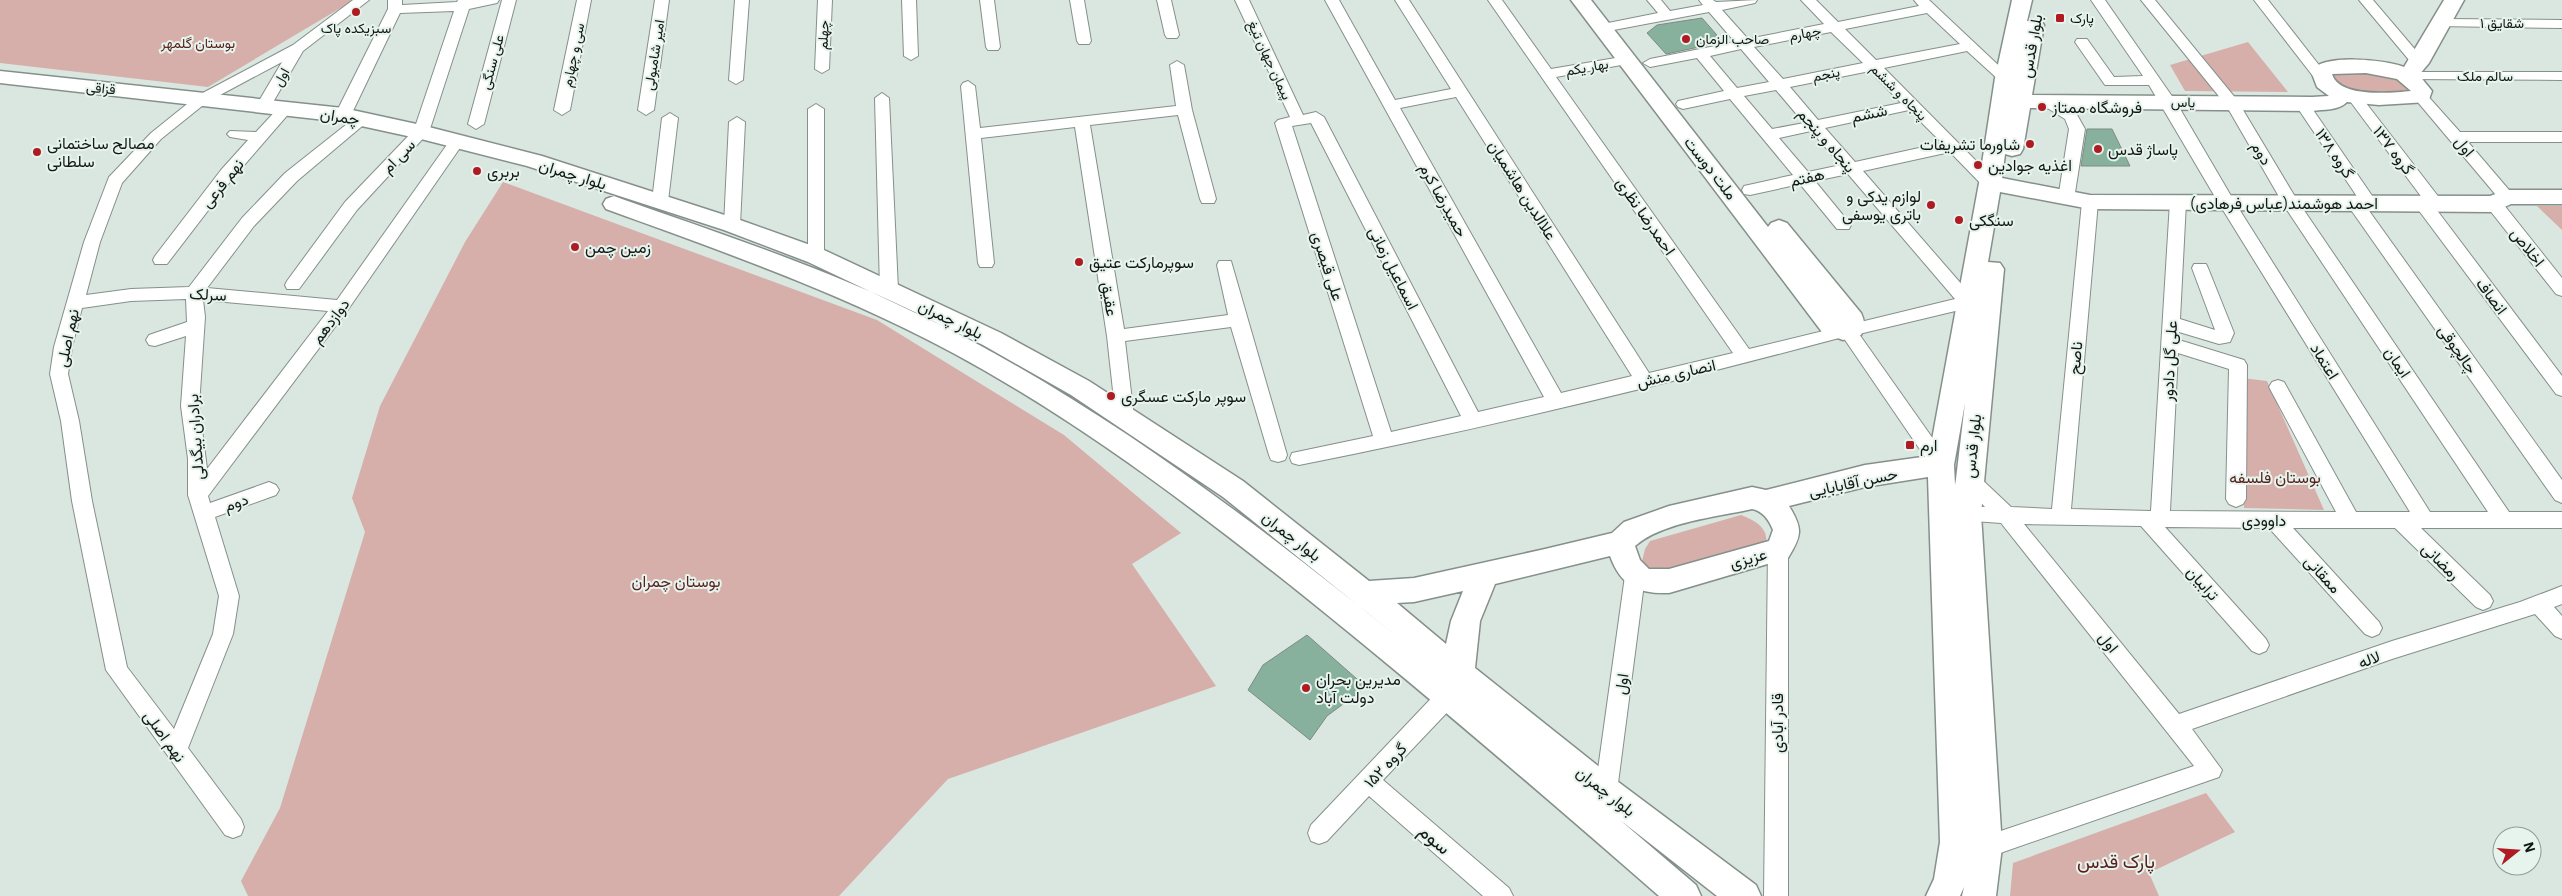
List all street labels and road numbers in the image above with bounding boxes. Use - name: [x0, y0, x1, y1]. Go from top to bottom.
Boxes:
- street label: بلوار قدس: [2016, 12, 2047, 80]
- street label: شقایق ۱: [2480, 14, 2524, 32]
- street label: پیمان جهان تیغ: [1242, 17, 1296, 104]
- street label: امیر شامبولی: [640, 18, 668, 92]
- street label: چهلم: [813, 20, 834, 50]
- street label: سی و چهارم: [557, 21, 590, 89]
- street label: چهارم: [1788, 21, 1823, 46]
- street label: علی سنگی: [476, 33, 508, 91]
- street label: بهار یکم: [1564, 54, 1610, 80]
- street label: پنجاه و ششم: [1867, 60, 1931, 124]
- street label: پنجم: [1811, 62, 1842, 87]
- street label: اول: [269, 65, 294, 90]
- street label: سالم ملک: [2457, 67, 2513, 85]
- street label: قزاقی: [85, 78, 117, 98]
- street label: یاس: [2171, 93, 2195, 111]
- street label: ششم: [1849, 100, 1889, 126]
- street label: چمران: [319, 103, 361, 131]
- street label: پنجاه و پنجم: [1792, 104, 1860, 178]
- street label: گروه ۱۳۷: [2368, 122, 2419, 179]
- street label: گروه ۱۳۸: [2310, 124, 2359, 182]
- street label: ملت دوست: [1679, 132, 1742, 204]
- street label: اول: [2450, 132, 2479, 161]
- street label: سی ام: [377, 135, 420, 178]
- street label: علاالدین هاشمیان: [1484, 137, 1562, 244]
- street label: دوم: [2246, 137, 2277, 169]
- street label: نهم فرعی: [196, 154, 249, 212]
- street label: بلوار چمران: [536, 154, 609, 196]
- street label: حمیدرضا کرم: [1415, 160, 1473, 241]
- street label: هفتم: [1788, 163, 1827, 192]
- street label: احمدرضا نظری: [1611, 173, 1680, 259]
- street label: احمد هوشمند(عباس فرهادی): [2190, 193, 2378, 214]
- street label: اسماعیل زمانی: [1364, 223, 1424, 313]
- street label: اخلاص: [2506, 223, 2549, 271]
- street label: علی قیصری: [1306, 229, 1349, 304]
- street label: انصاف: [2472, 274, 2512, 318]
- street label: عقیق: [1096, 280, 1123, 318]
- street label: سرلک: [189, 283, 227, 306]
- street label: دوازدهم: [306, 294, 354, 348]
- street label: بلوار چمران: [915, 295, 987, 345]
- street label: نهم اصلی: [51, 307, 84, 369]
- street label: علی گل دادور: [2157, 320, 2182, 403]
- street label: چالچوقی: [2432, 321, 2482, 379]
- street label: اعتماد: [2306, 339, 2344, 383]
- street label: ناصح: [2064, 341, 2088, 376]
- street label: ایمان: [2381, 343, 2415, 381]
- street label: انصاری منش: [1635, 354, 1718, 393]
- street label: برادران بیگدلی: [182, 393, 209, 481]
- street label: بلوار قدس: [1959, 413, 1986, 479]
- street label: حسن آقابابایی: [1807, 463, 1900, 502]
- street label: دوم: [221, 489, 251, 516]
- street label: بلوار چمران: [1257, 507, 1326, 567]
- street label: داوودی: [2242, 510, 2286, 531]
- street label: رمضانی: [2417, 538, 2464, 585]
- street label: عزیزی: [1727, 543, 1769, 574]
- street label: ممقانی: [2300, 551, 2346, 598]
- street label: ترابیان: [2182, 562, 2224, 605]
- street label: اول: [2094, 628, 2123, 657]
- street label: لاله: [2355, 646, 2383, 672]
- street label: اول: [1610, 672, 1633, 696]
- street label: قادر آبادی: [1767, 693, 1788, 753]
- street label: نهم اصلی: [139, 706, 190, 766]
- street label: گروه ۱۵۲: [1359, 738, 1411, 792]
- street label: بلوار چمران: [1571, 762, 1640, 822]
- street label: سوم: [1413, 819, 1456, 860]

